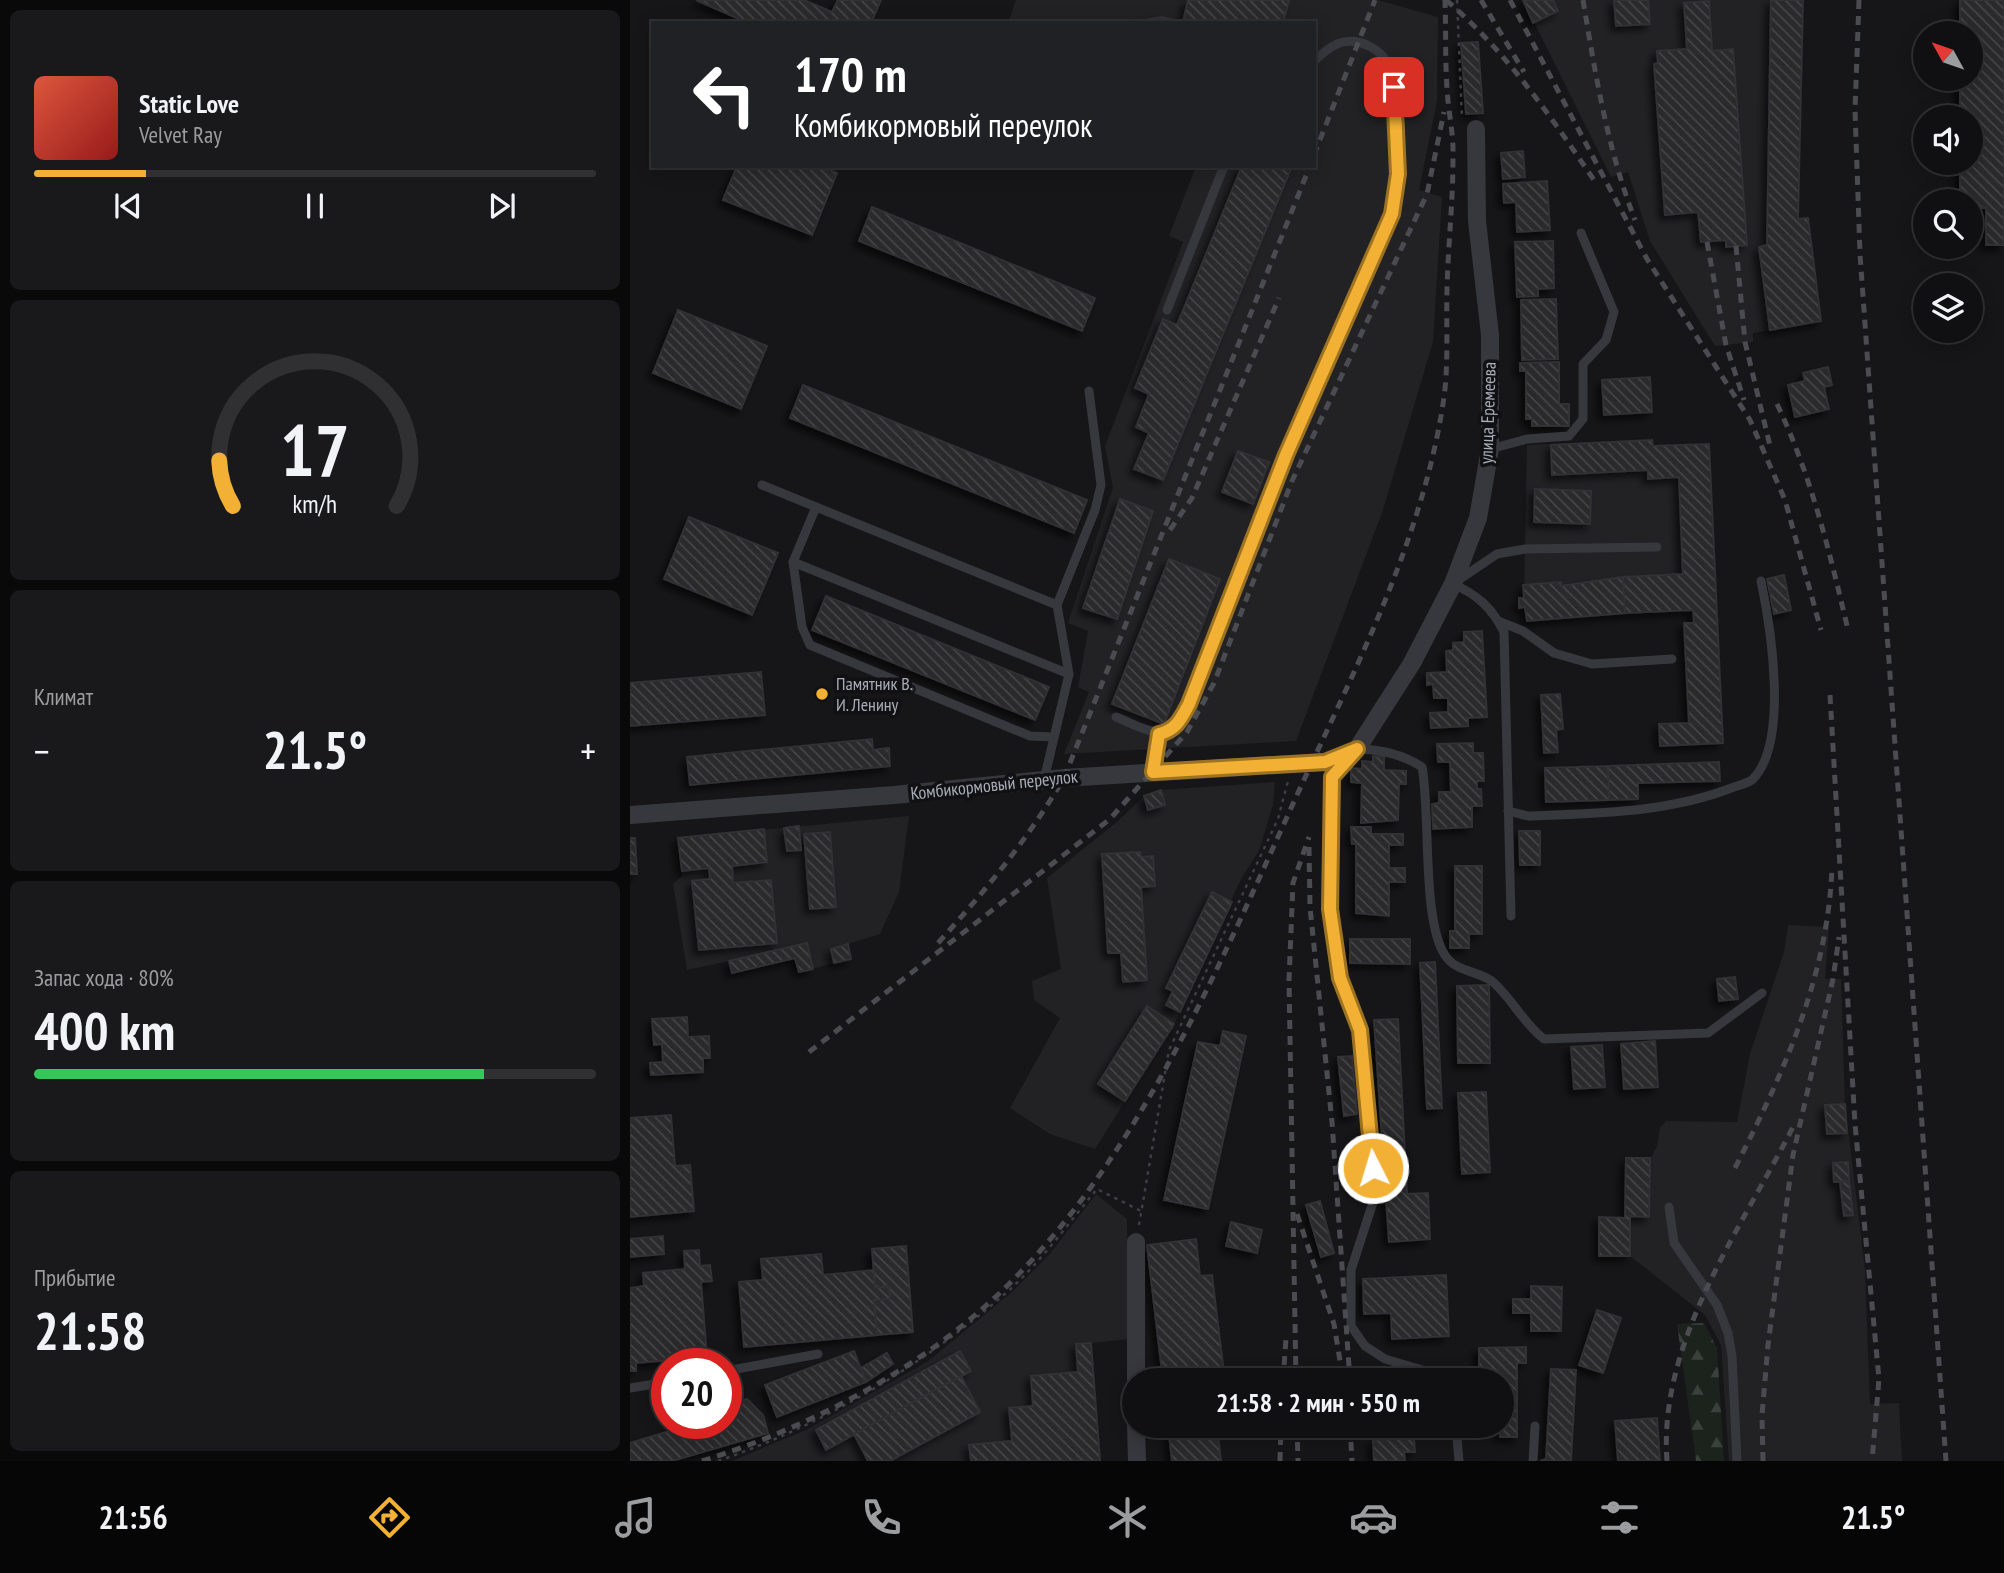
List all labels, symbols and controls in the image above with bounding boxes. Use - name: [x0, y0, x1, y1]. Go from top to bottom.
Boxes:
- north arrow: [1913, 21, 1983, 91]
- map controls: [1913, 21, 1983, 343]
- text: 170 m: [794, 42, 907, 106]
- icon: left: [679, 49, 770, 140]
- pin: [1364, 57, 1424, 117]
- icon: arrive: [1375, 68, 1413, 106]
- text: Static Love: [139, 87, 239, 120]
- text: Комбикормовый переулок: [794, 104, 1093, 146]
- button: sound: [1913, 105, 1983, 175]
- text: Velvet Ray: [139, 120, 222, 149]
- icon: previous: [109, 187, 147, 225]
- icon: pause: [296, 187, 334, 225]
- icon: next: [483, 187, 521, 225]
- button: search: [1913, 189, 1983, 259]
- button: layers: [1913, 273, 1983, 343]
- street label: улица Еремеева: [1474, 361, 1501, 465]
- text: 17: [280, 403, 350, 497]
- text: km/h: [293, 488, 337, 520]
- place label: Памятник В. И. Ленину: [836, 672, 913, 716]
- text: Климат: [34, 682, 93, 711]
- marker: Памятник В. И. Ленину: [814, 686, 830, 702]
- text: 21.5°: [263, 716, 367, 783]
- text: −: [34, 726, 50, 775]
- text: +: [580, 726, 596, 775]
- street label: Комбикормовый переулок: [909, 764, 1079, 805]
- text: Запас хода · 80%: [34, 963, 174, 992]
- text: 400 km: [34, 997, 175, 1064]
- position arrow: [1336, 1131, 1410, 1205]
- text: Прибытие: [34, 1263, 115, 1292]
- text: 21:58: [34, 1297, 146, 1364]
- speed limit sign: 20: [651, 1348, 742, 1439]
- text: 21:58 · 2 мин · 550 m: [1216, 1386, 1420, 1419]
- icon: directions: [365, 1493, 414, 1542]
- icon: music: [611, 1493, 660, 1542]
- icon: phone: [857, 1493, 906, 1542]
- icon: climate: [1103, 1493, 1152, 1542]
- icon: car: [1349, 1493, 1398, 1542]
- icon: filters: [1595, 1493, 1644, 1542]
- text: 21:56: [99, 1496, 168, 1538]
- text: 21.5°: [1841, 1496, 1905, 1538]

